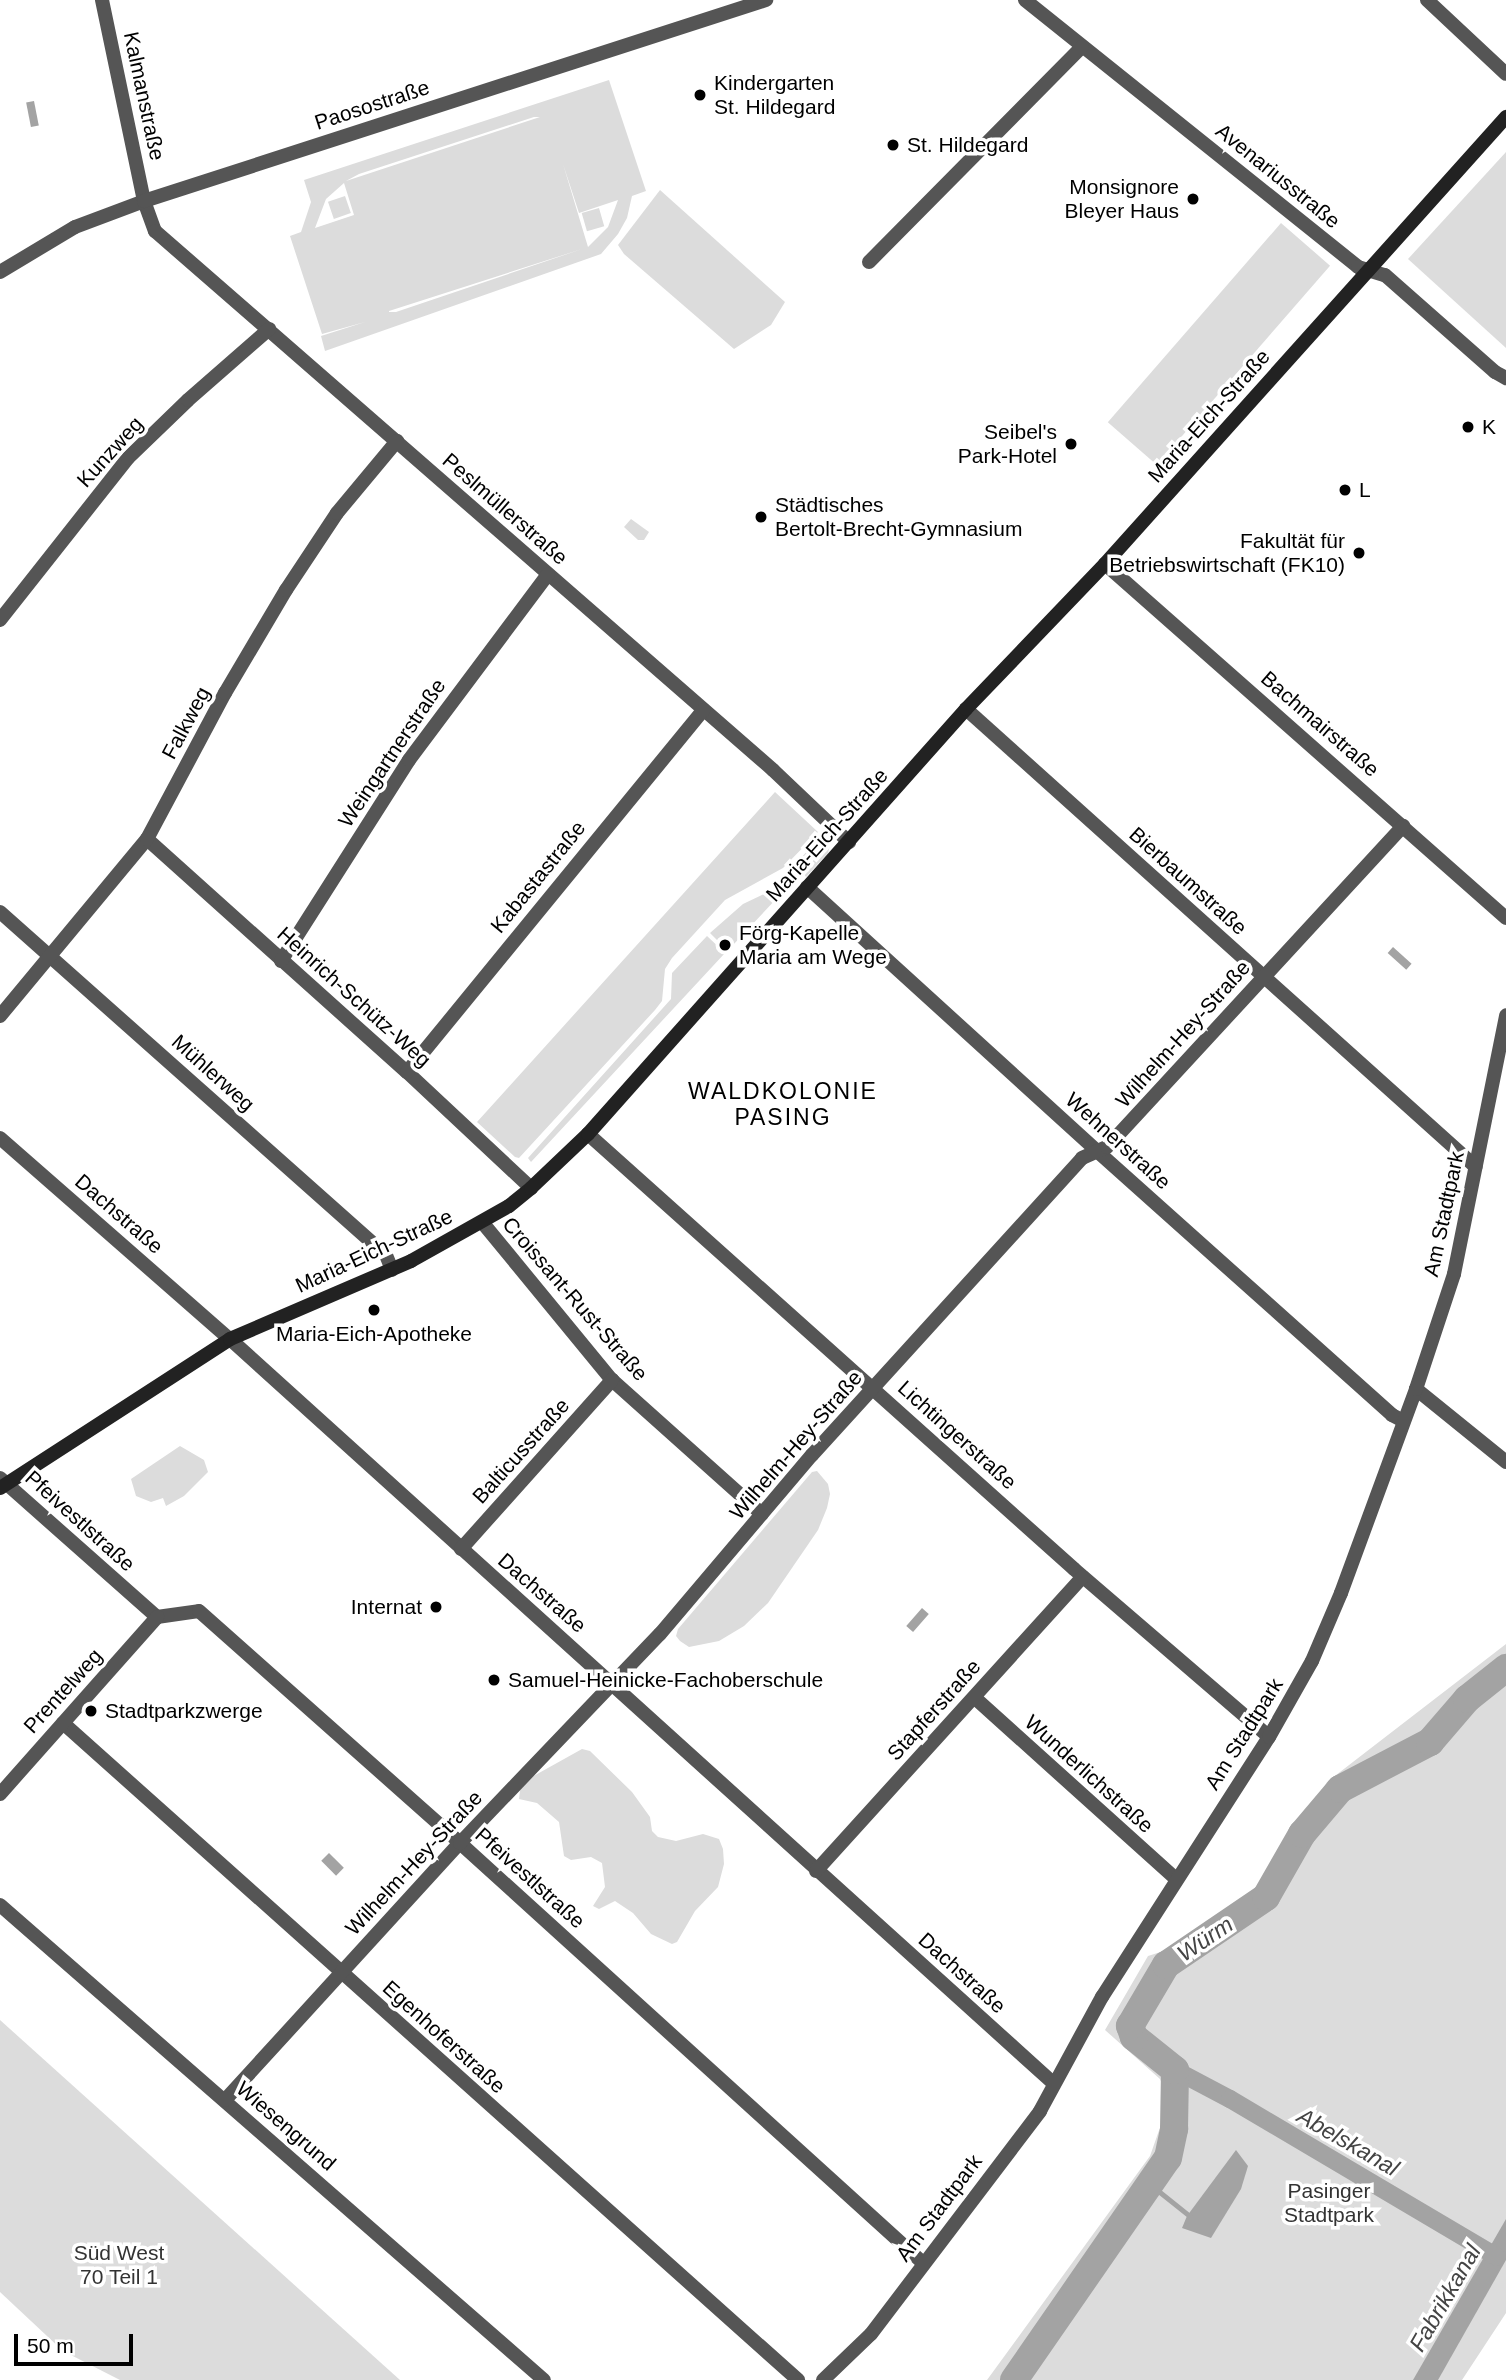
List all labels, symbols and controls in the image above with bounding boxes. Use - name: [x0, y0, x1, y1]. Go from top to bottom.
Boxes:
- street label: Kalmanstraße: [118, 29, 170, 163]
- place label: Kindergarten St. Hildegard: [714, 70, 835, 120]
- street label: Paosostraße: [311, 75, 433, 135]
- marker: Kindergarten St. Hildegard: [692, 87, 708, 103]
- street label: Avenariusstraße: [1211, 118, 1345, 234]
- place label: St. Hildegard: [907, 132, 1028, 158]
- marker: St. Hildegard: [885, 137, 901, 153]
- place label: Monsignore Bleyer Haus: [1065, 174, 1179, 224]
- marker: Monsignore Bleyer Haus: [1185, 191, 1201, 207]
- street label: Maria-Eich-Straße: [1143, 344, 1275, 488]
- street label: Kunzweg: [72, 411, 148, 493]
- place label: K: [1482, 414, 1496, 440]
- place label: Seibel's Park-Hotel: [958, 419, 1057, 469]
- marker: K: [1460, 419, 1476, 435]
- marker: Seibel's Park-Hotel: [1063, 436, 1079, 452]
- street label: Peslmüllerstraße: [437, 448, 573, 570]
- place label: L: [1359, 477, 1371, 503]
- marker: L: [1337, 482, 1353, 498]
- place label: Städtisches Bertolt-Brecht-Gymnasium: [775, 492, 1022, 542]
- marker: Städtisches Bertolt-Brecht-Gymnasium: [753, 509, 769, 525]
- place label: Fakultät für Betriebswirtschaft (FK10): [1109, 528, 1345, 578]
- marker: Fakultät für Betriebswirtschaft (FK10): [1351, 545, 1367, 561]
- street label: Bachmairstraße: [1256, 666, 1384, 782]
- street label: Weingartnerstraße: [333, 674, 451, 832]
- street label: Falkweg: [157, 683, 215, 763]
- street label: Maria-Eich-Straße: [761, 763, 893, 907]
- street label: Kabastastraße: [485, 816, 591, 938]
- street label: Bierbaumstraße: [1124, 822, 1252, 940]
- place label: Förg-Kapelle Maria am Wege: [739, 920, 887, 970]
- street label: Heinrich-Schütz-Weg: [272, 921, 436, 1073]
- marker: Förg-Kapelle Maria am Wege: [717, 937, 733, 953]
- street label: Wilhelm-Hey-Straße: [1110, 955, 1256, 1113]
- street label: Mühlerweg: [166, 1029, 260, 1117]
- district label: WALDKOLONIE PASING: [689, 1077, 877, 1131]
- street label: Wehnerstraße: [1060, 1087, 1176, 1195]
- street label: Am Stadtpark: [1418, 1149, 1470, 1279]
- street label: Dachstraße: [70, 1169, 168, 1259]
- street label: Maria-Eich-Straße: [291, 1204, 457, 1298]
- street label: Croissant-Rust-Straße: [497, 1212, 653, 1386]
- marker: Maria-Eich-Apotheke: [366, 1302, 382, 1318]
- place label: Maria-Eich-Apotheke: [276, 1321, 472, 1347]
- street label: Wilhelm-Hey-Straße: [724, 1365, 868, 1525]
- street label: Lichtingerstraße: [893, 1375, 1021, 1495]
- street label: Balticusstraße: [467, 1393, 575, 1509]
- street label: Pfeivestlstraße: [20, 1465, 140, 1577]
- street label: Dachstraße: [493, 1548, 591, 1638]
- place label: Internat: [351, 1594, 422, 1620]
- marker: Internat: [428, 1599, 444, 1615]
- street label: Prentelweg: [18, 1644, 108, 1738]
- street label: Stapferstraße: [882, 1654, 986, 1766]
- place label: Samuel-Heinicke-Fachoberschule: [508, 1667, 823, 1693]
- marker: Samuel-Heinicke-Fachoberschule: [486, 1672, 502, 1688]
- street label: Am Stadtpark: [1200, 1673, 1288, 1795]
- place label: Stadtparkzwerge: [105, 1698, 263, 1724]
- marker: Stadtparkzwerge: [83, 1703, 99, 1719]
- street label: Wunderlichstraße: [1020, 1710, 1158, 1838]
- street label: Wilhelm-Hey-Straße: [340, 1785, 488, 1941]
- street label: Pfeivestlstraße: [470, 1822, 590, 1934]
- water label: Würm: [1172, 1910, 1238, 1968]
- street label: Dachstraße: [913, 1927, 1011, 2019]
- street label: Egenhoferstraße: [377, 1975, 511, 2099]
- street label: Wiesengrund: [231, 2076, 341, 2176]
- water label: Abelskanal: [1292, 2102, 1404, 2182]
- street label: Am Stadtpark: [891, 2150, 987, 2266]
- park label: Pasinger Stadtpark: [1284, 2178, 1374, 2228]
- park label: Süd West 70 Teil 1: [74, 2240, 164, 2290]
- water label: Fabrikkanal: [1403, 2240, 1487, 2356]
- scale bar: [18, 2320, 136, 2364]
- text: 50 m: [27, 2334, 74, 2357]

